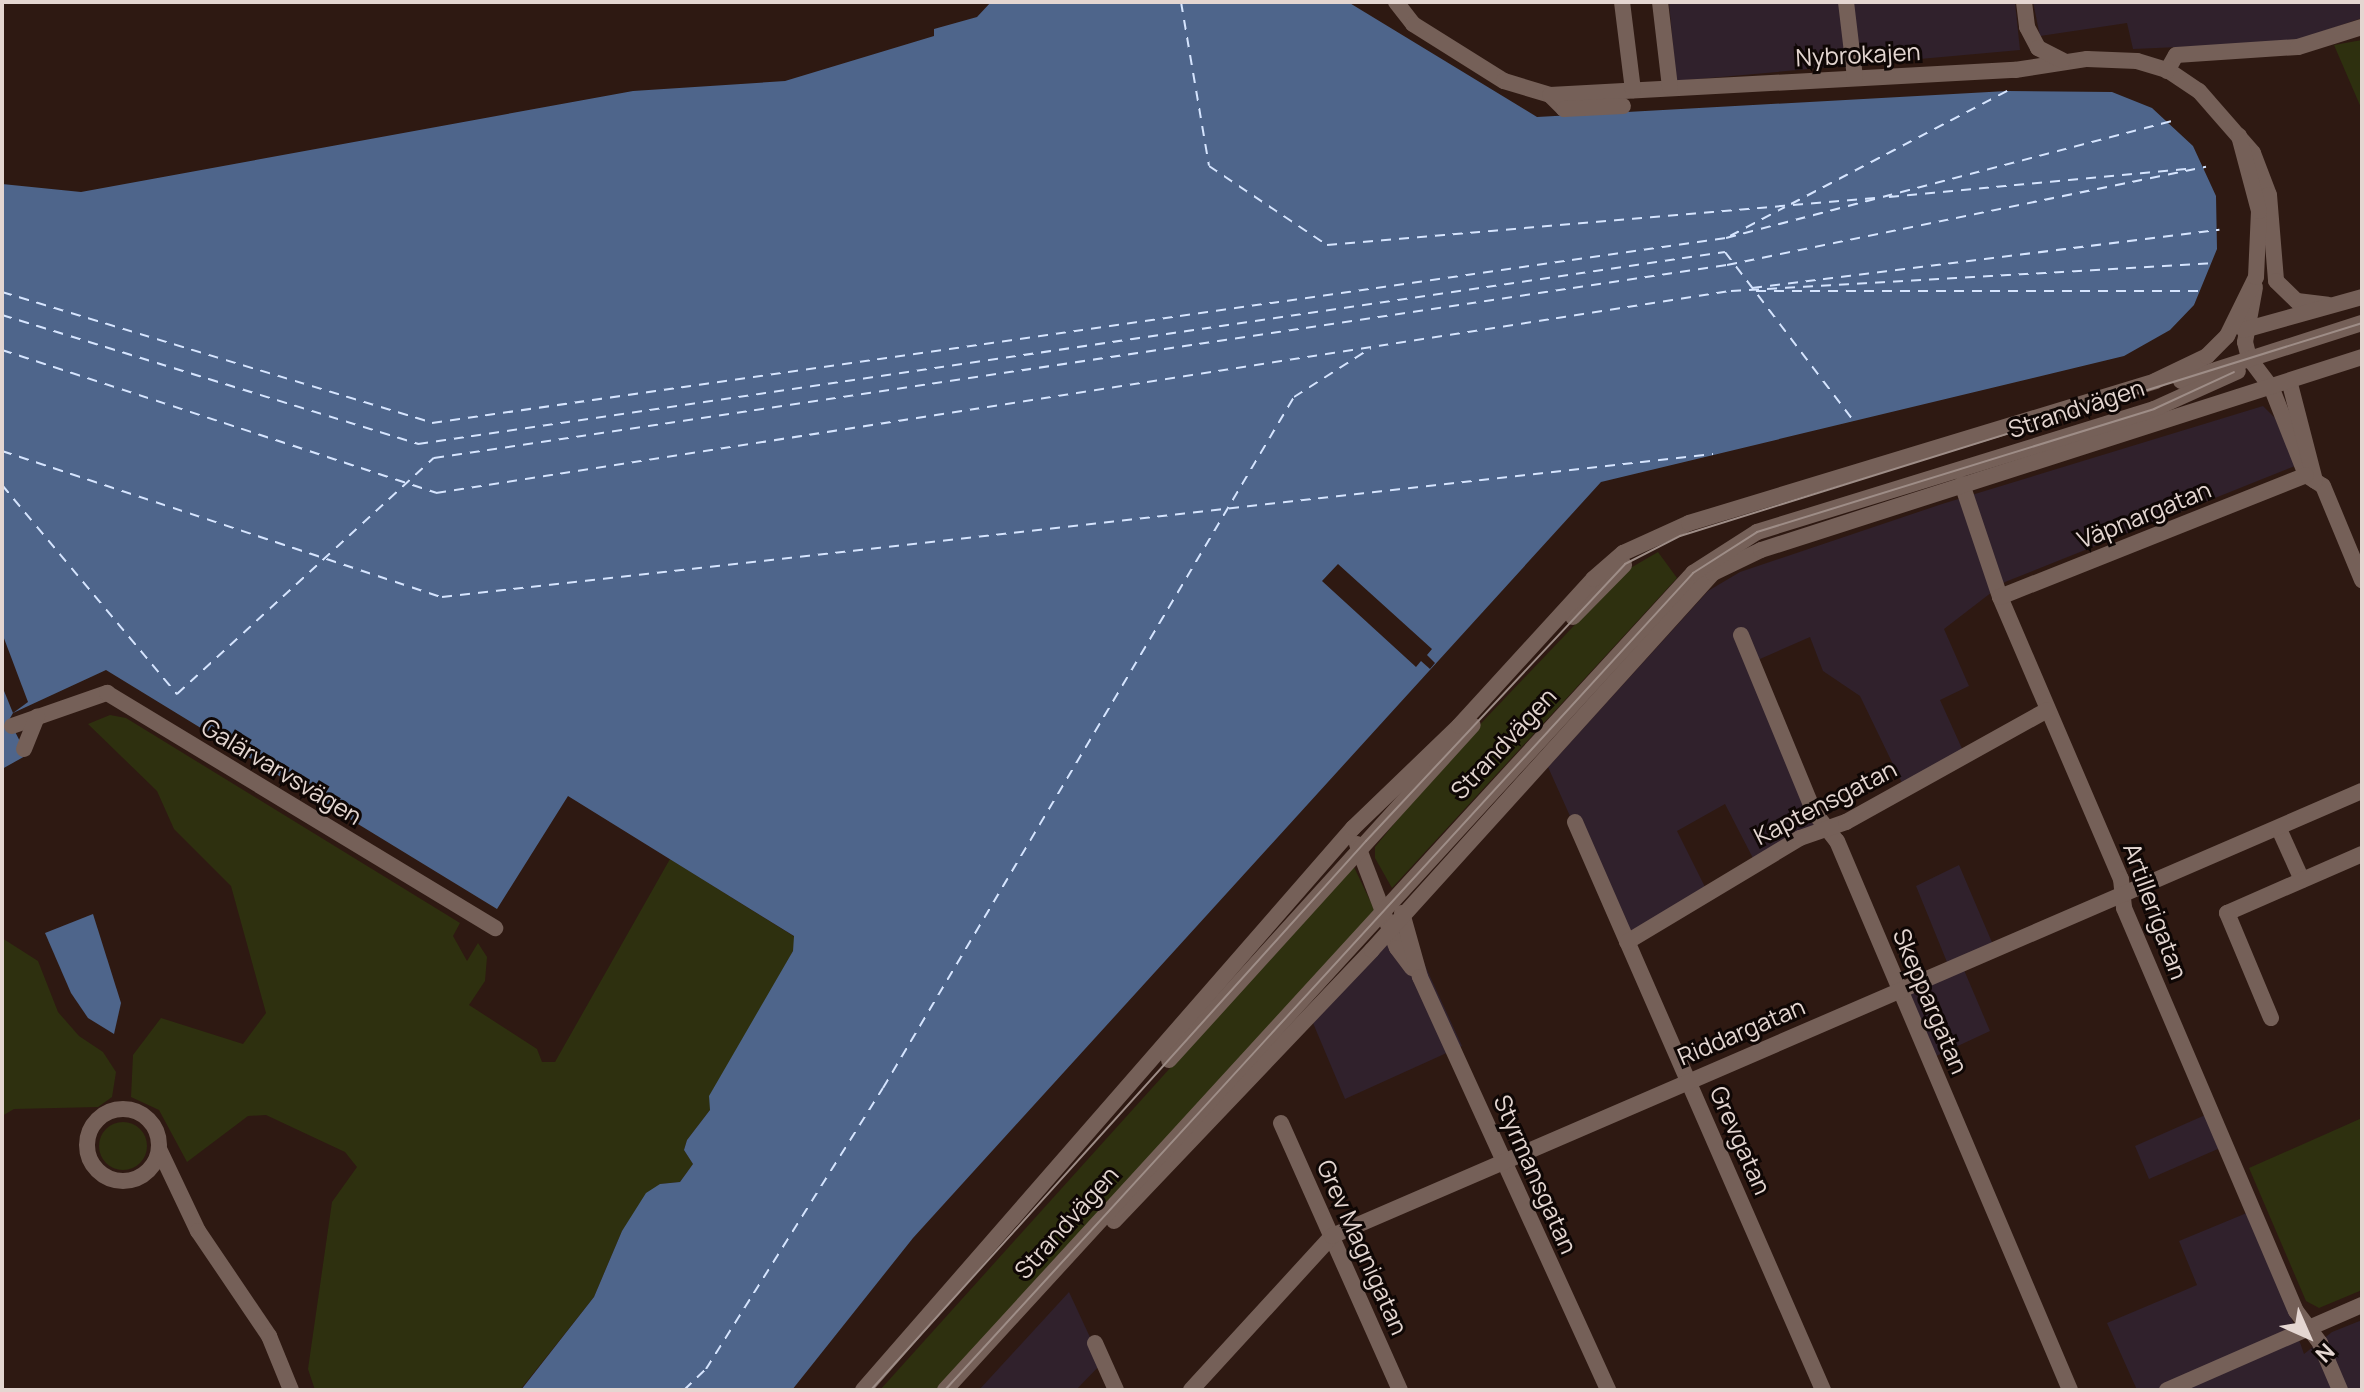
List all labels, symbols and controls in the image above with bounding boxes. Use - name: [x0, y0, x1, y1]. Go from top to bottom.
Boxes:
- street label: Nybrokajen: [1795, 36, 1921, 72]
- street label: Strandvägen: [2004, 372, 2148, 444]
- street label: Väpnargatan: [2073, 474, 2215, 554]
- street label: Strandvägen: [1444, 682, 1562, 804]
- street label: Galärvarvsvägen: [197, 712, 367, 830]
- street label: Kaptensgatan: [1749, 754, 1901, 850]
- street label: Artillerigatan: [2118, 839, 2194, 983]
- street label: Skeppargatan: [1888, 924, 1974, 1078]
- street label: Riddargatan: [1673, 991, 1809, 1071]
- street label: Grevgatan: [1704, 1081, 1778, 1199]
- street label: Styrmansgatan: [1488, 1090, 1584, 1258]
- street label: Grev Magnigatan: [1312, 1155, 1414, 1339]
- street label: Strandvägen: [1008, 1160, 1124, 1284]
- north arrow: [2268, 1296, 2348, 1376]
- text: N: [2309, 1337, 2341, 1369]

